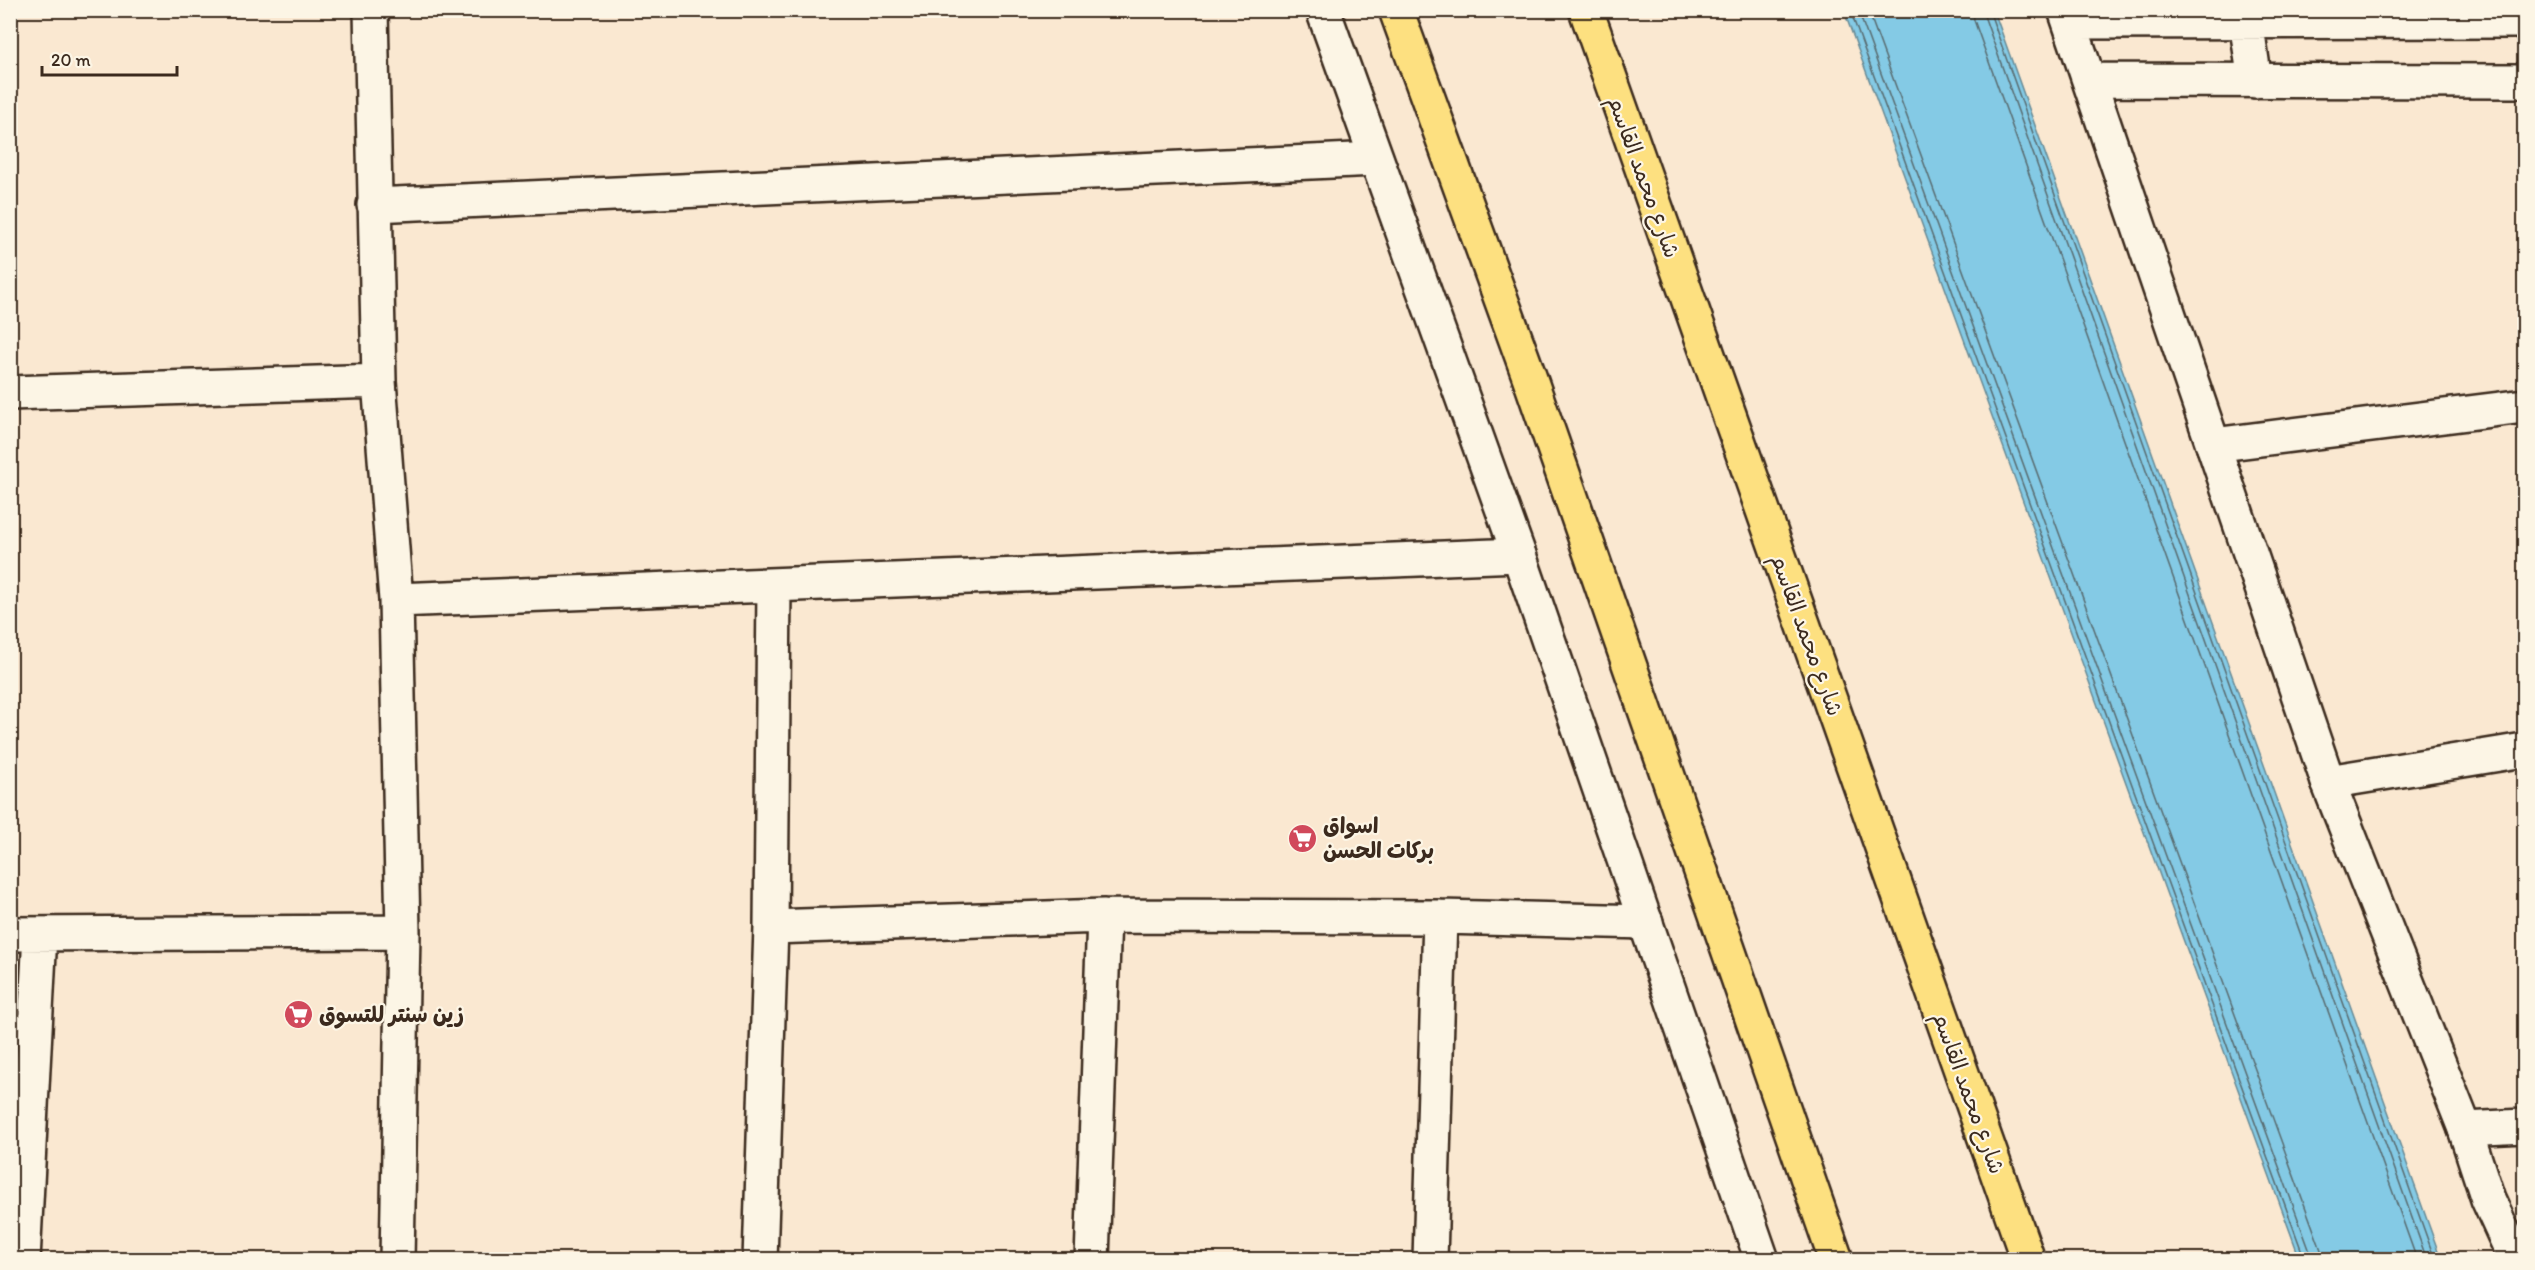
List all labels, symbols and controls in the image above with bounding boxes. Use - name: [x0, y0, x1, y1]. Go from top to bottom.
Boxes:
- scale bar: [42, 39, 177, 77]
- text: 20 m: [51, 49, 91, 71]
- street label: شارع محمد القاسم: [1599, 92, 1686, 263]
- street label: شارع محمد القاسم: [1762, 550, 1849, 721]
- place label: اسواق بركات الحسن: [1323, 812, 1434, 864]
- supermarket icon: اسواق بركات الحسن: [1286, 822, 1318, 854]
- supermarket icon: زين سنتر للتسوق: [282, 998, 314, 1030]
- place label: زين سنتر للتسوق: [319, 1001, 464, 1029]
- street label: شارع محمد القاسم: [1924, 1008, 2011, 1179]

